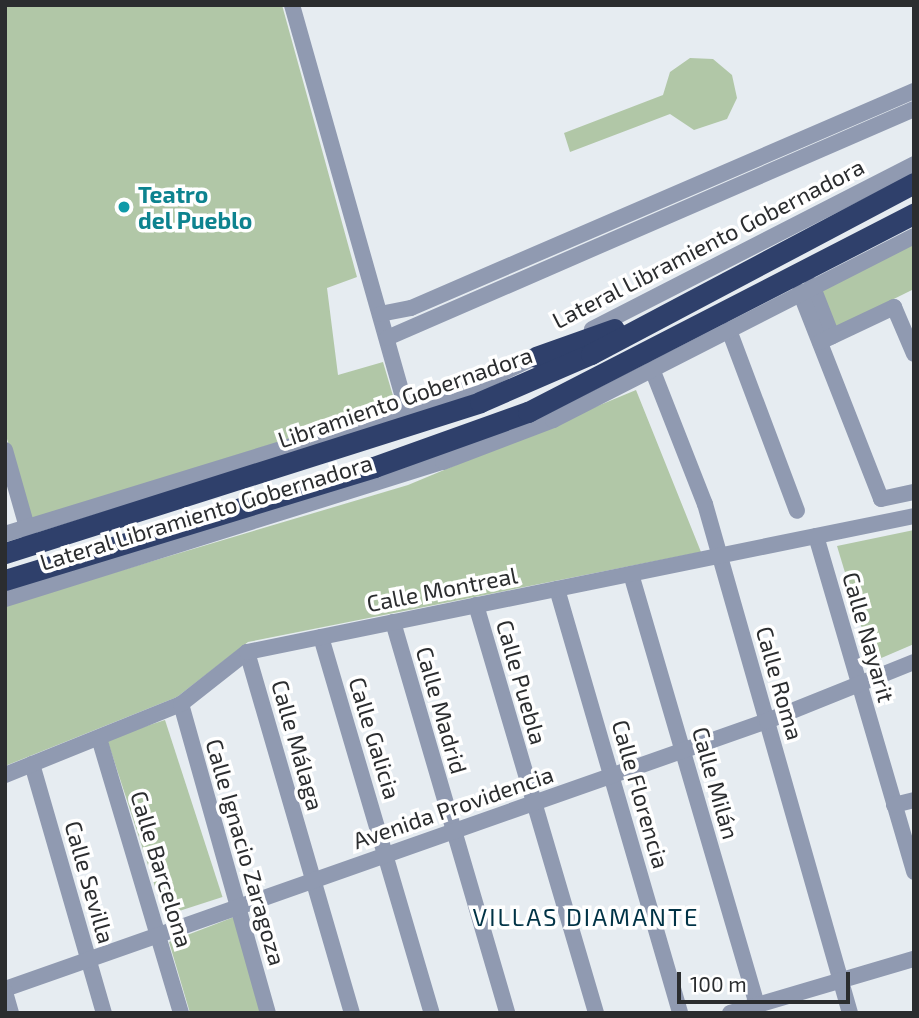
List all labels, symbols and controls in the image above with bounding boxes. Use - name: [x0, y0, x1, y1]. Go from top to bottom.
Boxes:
- street label: Lateral Libramiento Gobernadora: [547, 152, 869, 334]
- place label: Teatro del Pueblo: [138, 180, 253, 234]
- marker: Teatro del Pueblo: [116, 199, 132, 215]
- street label: Libramiento Gobernadora: [274, 340, 536, 454]
- street label: Lateral Libramiento Gobernadora: [36, 448, 376, 576]
- street label: Calle Montreal: [364, 561, 520, 617]
- street label: Calle Nayarit: [837, 569, 901, 705]
- street label: Calle Puebla: [491, 616, 553, 748]
- street label: Calle Roma: [751, 623, 809, 743]
- street label: Calle Madrid: [411, 643, 473, 777]
- street label: Calle Galicia: [343, 674, 407, 802]
- street label: Calle Málaga: [266, 677, 330, 813]
- street label: Calle Florencia: [607, 716, 675, 872]
- street label: Calle Milán: [687, 724, 745, 842]
- street label: Calle Ignacio Zaragoza: [200, 735, 292, 969]
- street label: Avenida Providencia: [349, 760, 557, 854]
- street label: Calle Barcelona: [125, 788, 199, 950]
- street label: Calle Sevilla: [59, 818, 121, 946]
- district label: VILLAS DIAMANTE: [474, 903, 698, 931]
- scale bar: [681, 958, 854, 1002]
- text: 100 m: [690, 971, 747, 996]

